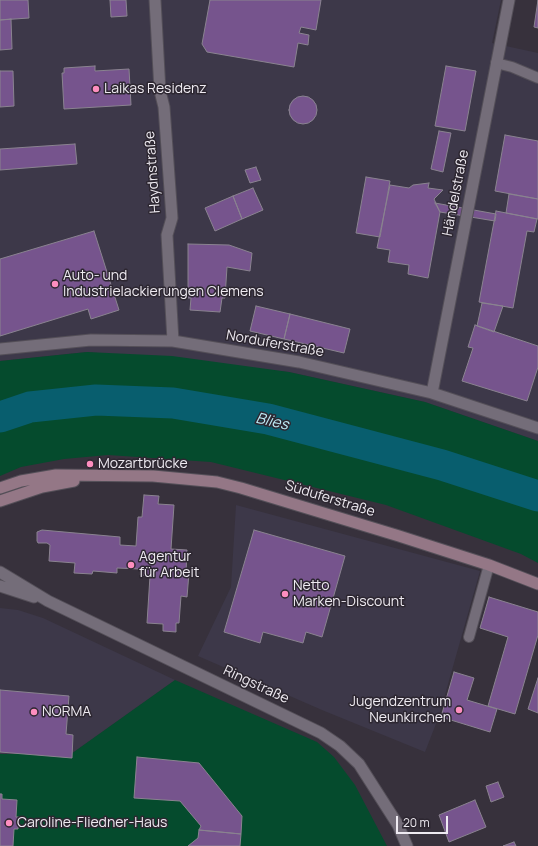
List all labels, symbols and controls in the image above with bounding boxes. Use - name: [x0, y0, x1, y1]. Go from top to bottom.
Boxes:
- place label: Laikas Residenz: [104, 81, 207, 97]
- marker: Laikas Residenz: [91, 84, 101, 94]
- street label: Haydnstraße: [142, 130, 164, 214]
- street label: Händelstraße: [439, 148, 473, 238]
- place label: Auto- und Industrielackierungen Clemens: [63, 268, 264, 300]
- marker: Auto- und Industrielackierungen Clemens: [50, 279, 60, 289]
- street label: Norduferstraße: [225, 327, 325, 361]
- water label: Blies: [254, 410, 290, 434]
- place label: Mozartbrücke: [98, 456, 188, 472]
- marker: Mozartbrücke: [85, 459, 95, 469]
- street label: Süduferstraße: [283, 477, 377, 521]
- place label: Agentur für Arbeit: [139, 549, 199, 582]
- marker: Agentur für Arbeit: [126, 560, 136, 570]
- place label: Netto Marken-Discount: [293, 578, 405, 610]
- marker: Netto Marken-Discount: [280, 589, 290, 599]
- street label: Ringstraße: [220, 662, 292, 708]
- place label: Jugendzentrum Neunkirchen: [349, 694, 451, 726]
- place label: NORMA: [42, 704, 91, 720]
- marker: Jugendzentrum Neunkirchen: [454, 705, 464, 715]
- marker: NORMA: [29, 707, 39, 717]
- scale bar: [398, 808, 450, 834]
- text: 20 m: [403, 814, 430, 831]
- place label: Caroline-Fliedner-Haus: [17, 815, 167, 831]
- marker: Caroline-Fliedner-Haus: [4, 818, 14, 828]

